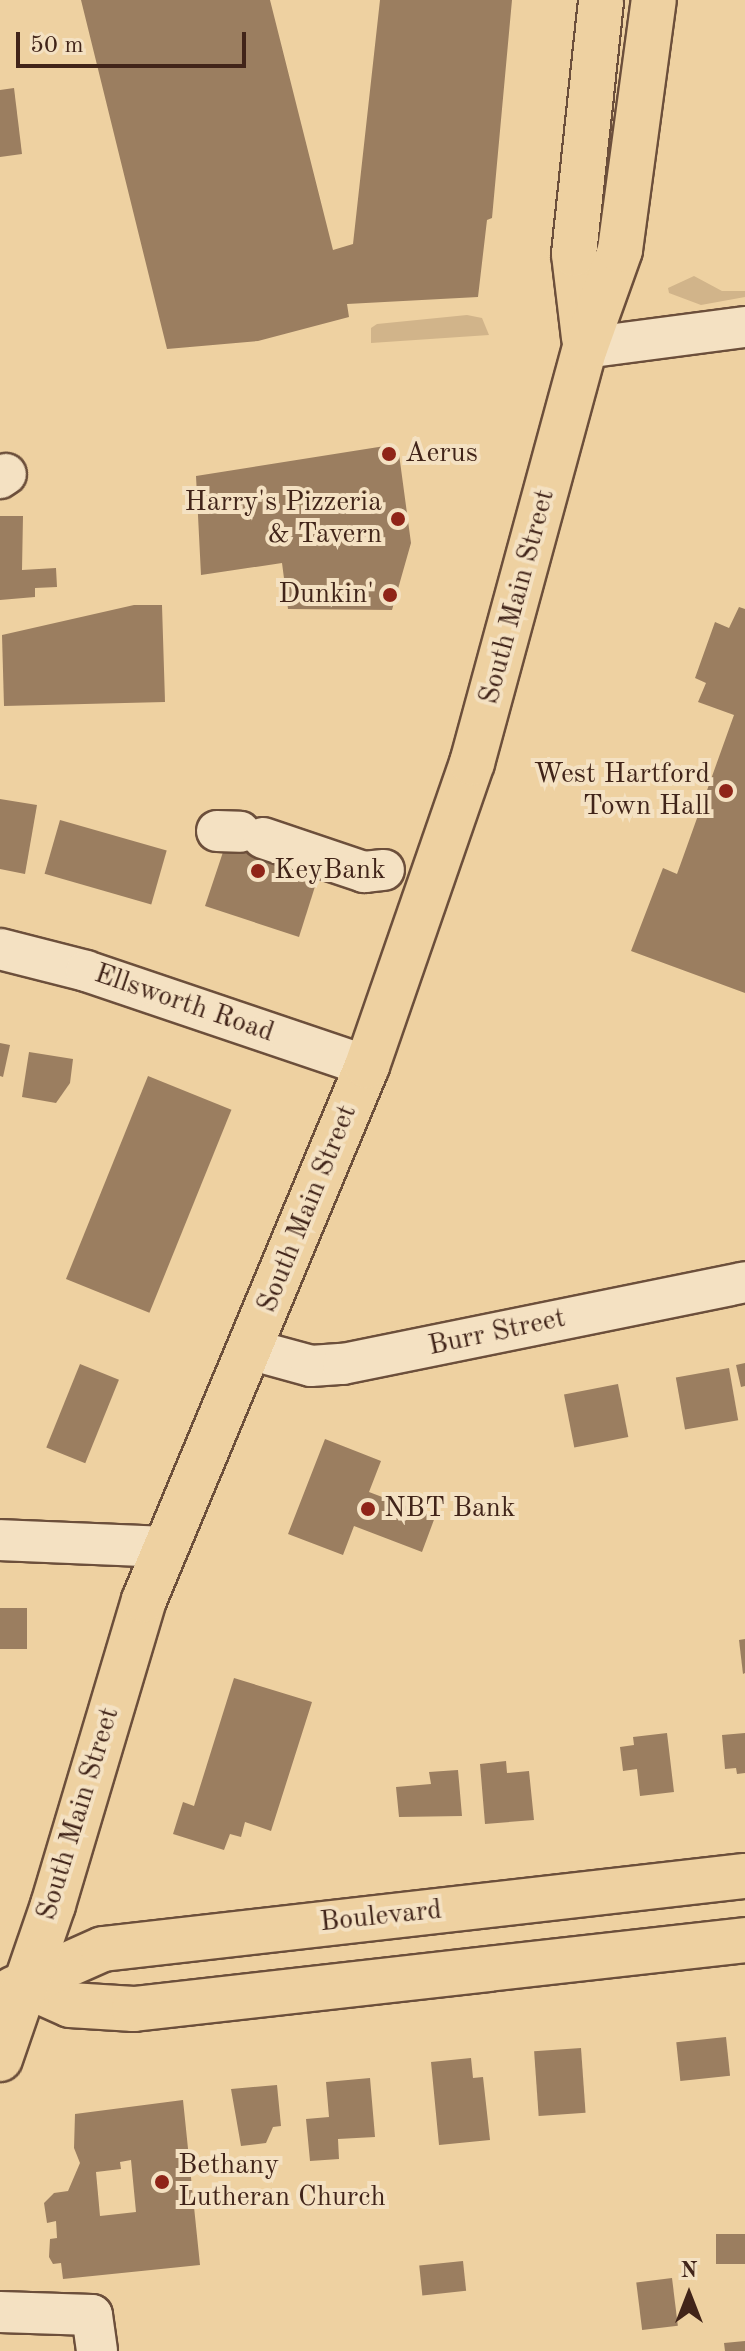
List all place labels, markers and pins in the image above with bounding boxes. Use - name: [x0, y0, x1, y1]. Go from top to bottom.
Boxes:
- place label: Aerus: [405, 437, 478, 471]
- marker: Aerus: [380, 445, 398, 463]
- place label: Harry's Pizzeria & Tavern: [185, 486, 382, 552]
- marker: Harry's Pizzeria & Tavern: [389, 510, 407, 528]
- place label: Dunkin': [278, 578, 374, 612]
- marker: Dunkin': [381, 586, 399, 604]
- place label: West Hartford Town Hall: [534, 758, 710, 824]
- marker: West Hartford Town Hall: [717, 782, 735, 800]
- place label: KeyBank: [274, 854, 386, 888]
- marker: KeyBank: [249, 862, 267, 880]
- place label: NBT Bank: [384, 1492, 516, 1526]
- marker: NBT Bank: [359, 1500, 377, 1518]
- place label: Bethany Lutheran Church: [178, 2149, 386, 2215]
- marker: Bethany Lutheran Church: [153, 2173, 171, 2191]

